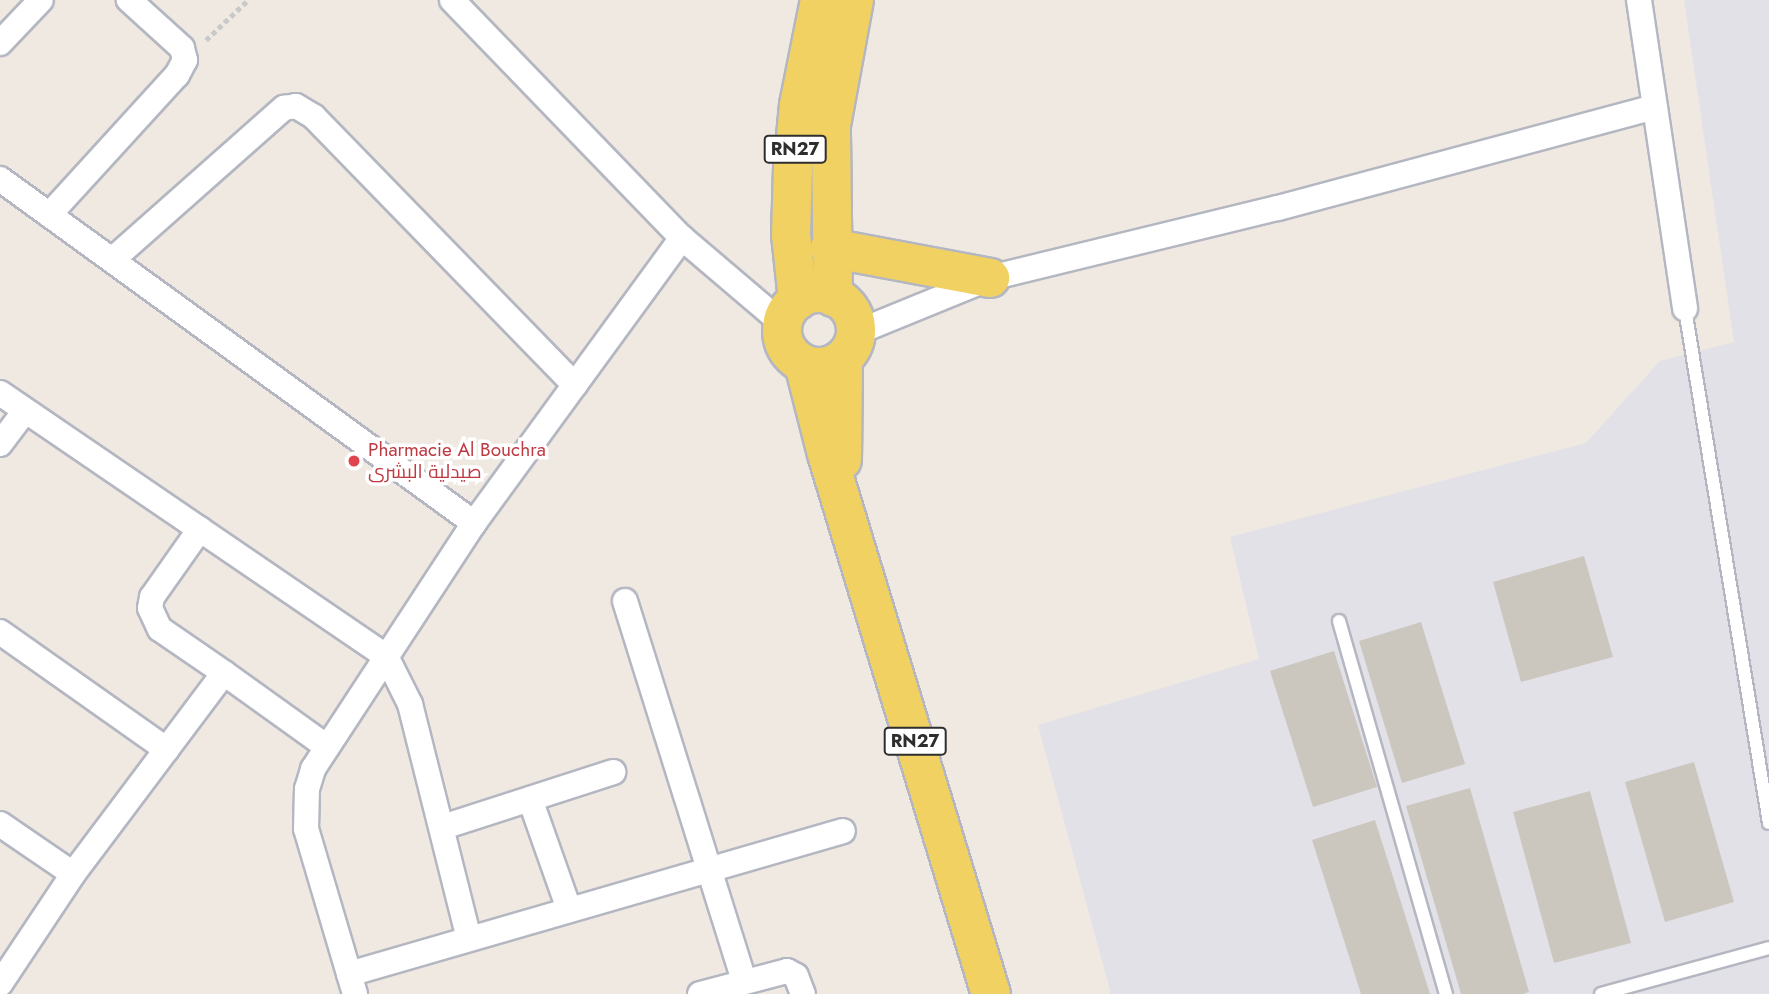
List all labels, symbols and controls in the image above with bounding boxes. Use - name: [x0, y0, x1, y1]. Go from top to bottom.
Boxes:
- road number: RN27: [764, 134, 826, 164]
- place label: Pharmacie Al Bouchra صيدلية البشرى: [368, 439, 546, 483]
- marker: Pharmacie Al Bouchra صيدلية البشرى: [346, 453, 362, 469]
- road number: RN27: [884, 726, 946, 756]

